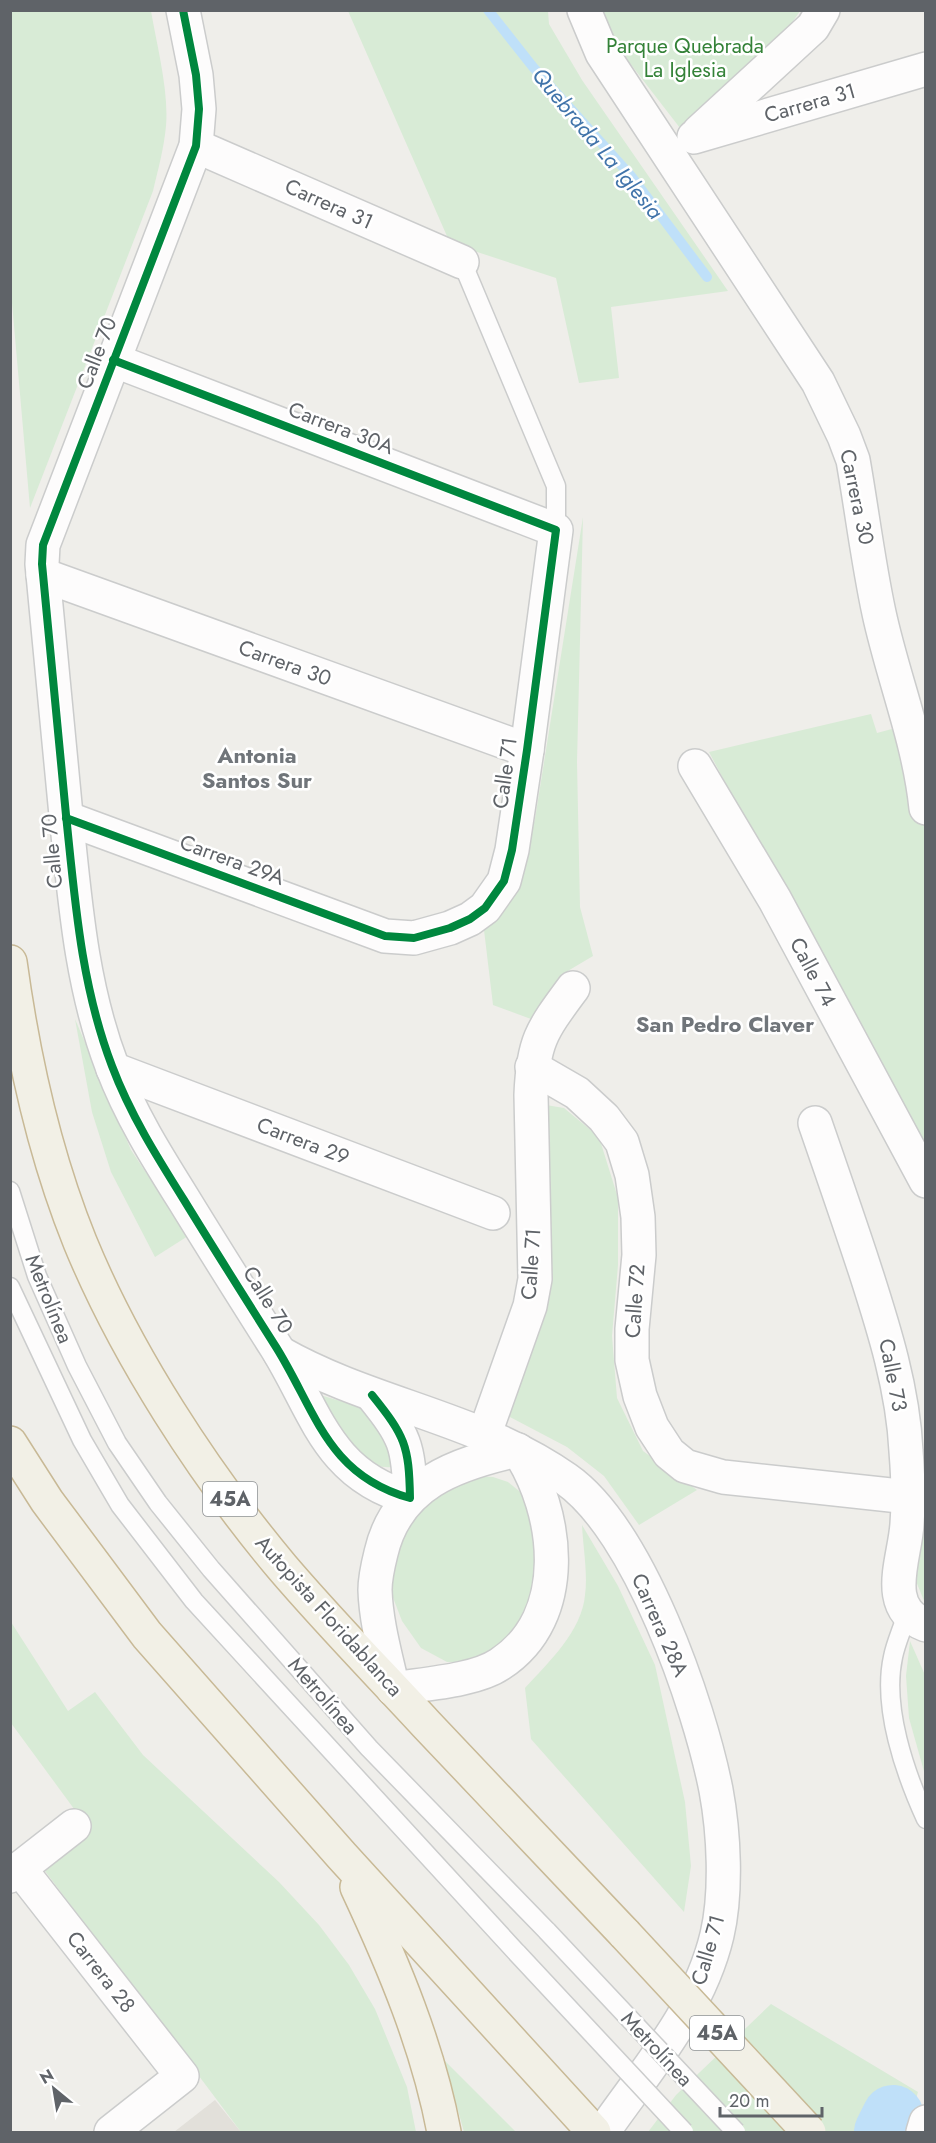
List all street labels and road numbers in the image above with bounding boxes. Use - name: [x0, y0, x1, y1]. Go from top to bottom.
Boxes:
- street label: Carrera 31: [761, 76, 859, 130]
- street label: Carrera 31: [280, 171, 378, 237]
- street label: Calle 70: [70, 313, 124, 393]
- street label: Carrera 30A: [284, 394, 398, 462]
- street label: Carrera 30: [832, 446, 882, 548]
- street label: Carrera 30: [234, 632, 336, 694]
- street label: Calle 71: [485, 735, 525, 811]
- street label: Calle 70: [34, 812, 70, 890]
- street label: Carrera 29A: [175, 827, 289, 893]
- street label: Calle 74: [782, 932, 844, 1012]
- street label: Carrera 29: [252, 1110, 354, 1172]
- street label: Calle 71: [514, 1227, 548, 1301]
- street label: Metrolínea: [18, 1250, 80, 1348]
- street label: Calle 70: [235, 1260, 301, 1340]
- street label: Calle 72: [617, 1263, 653, 1339]
- street label: Calle 73: [871, 1336, 915, 1414]
- road number: 45A: [203, 1482, 257, 1516]
- street label: Autopista Floridablanca: [248, 1529, 410, 1703]
- street label: Carrera 28A: [624, 1569, 696, 1681]
- street label: Metrolínea: [281, 1651, 365, 1741]
- street label: Calle 71: [684, 1911, 732, 1989]
- street label: Carrera 28: [59, 1925, 143, 2019]
- street label: Metrolínea: [614, 2005, 700, 2093]
- road number: 45A: [690, 2016, 744, 2050]

